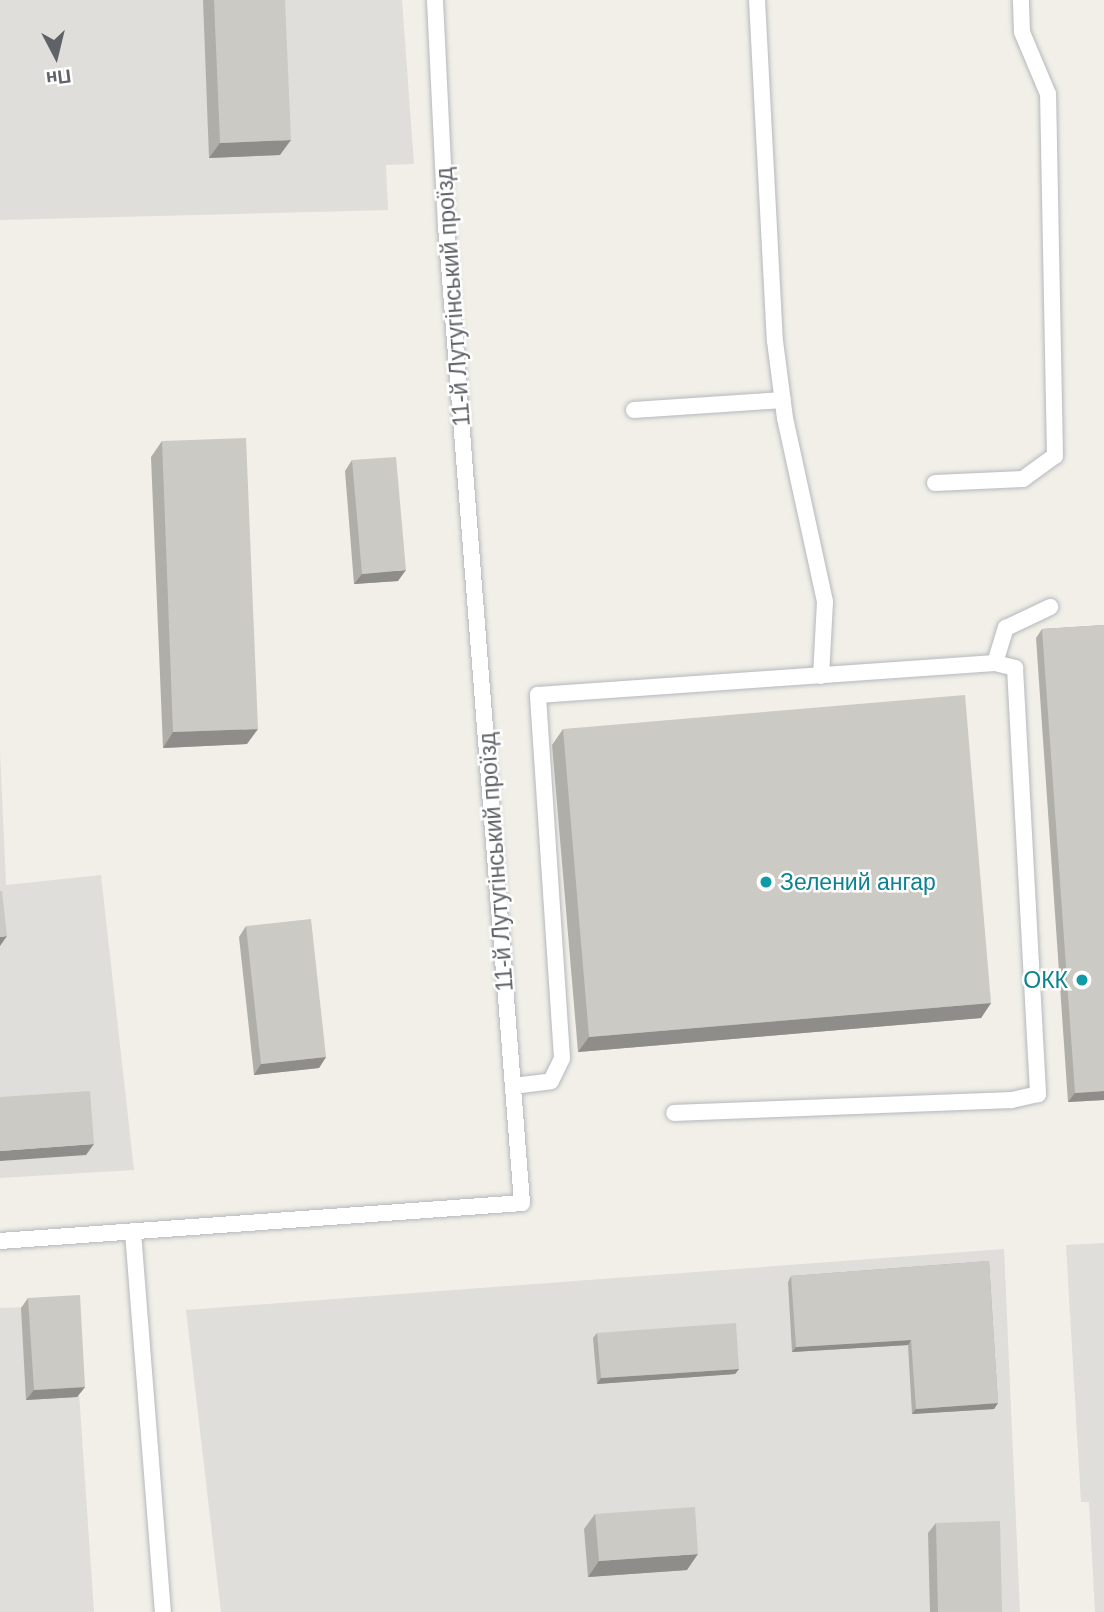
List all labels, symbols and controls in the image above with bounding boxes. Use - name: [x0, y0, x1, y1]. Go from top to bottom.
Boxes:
- north arrow: [21, 21, 91, 91]
- text: Пн: [45, 65, 72, 89]
- street label: 11-й Лутугінський проїзд: [430, 167, 476, 427]
- street label: 11-й Лутугінський проїзд: [473, 732, 519, 992]
- place label: Зелений ангар: [780, 868, 936, 896]
- marker: Зелений ангар: [758, 874, 774, 890]
- place label: ОКК: [1023, 966, 1068, 994]
- marker: ОКК: [1074, 972, 1090, 988]

